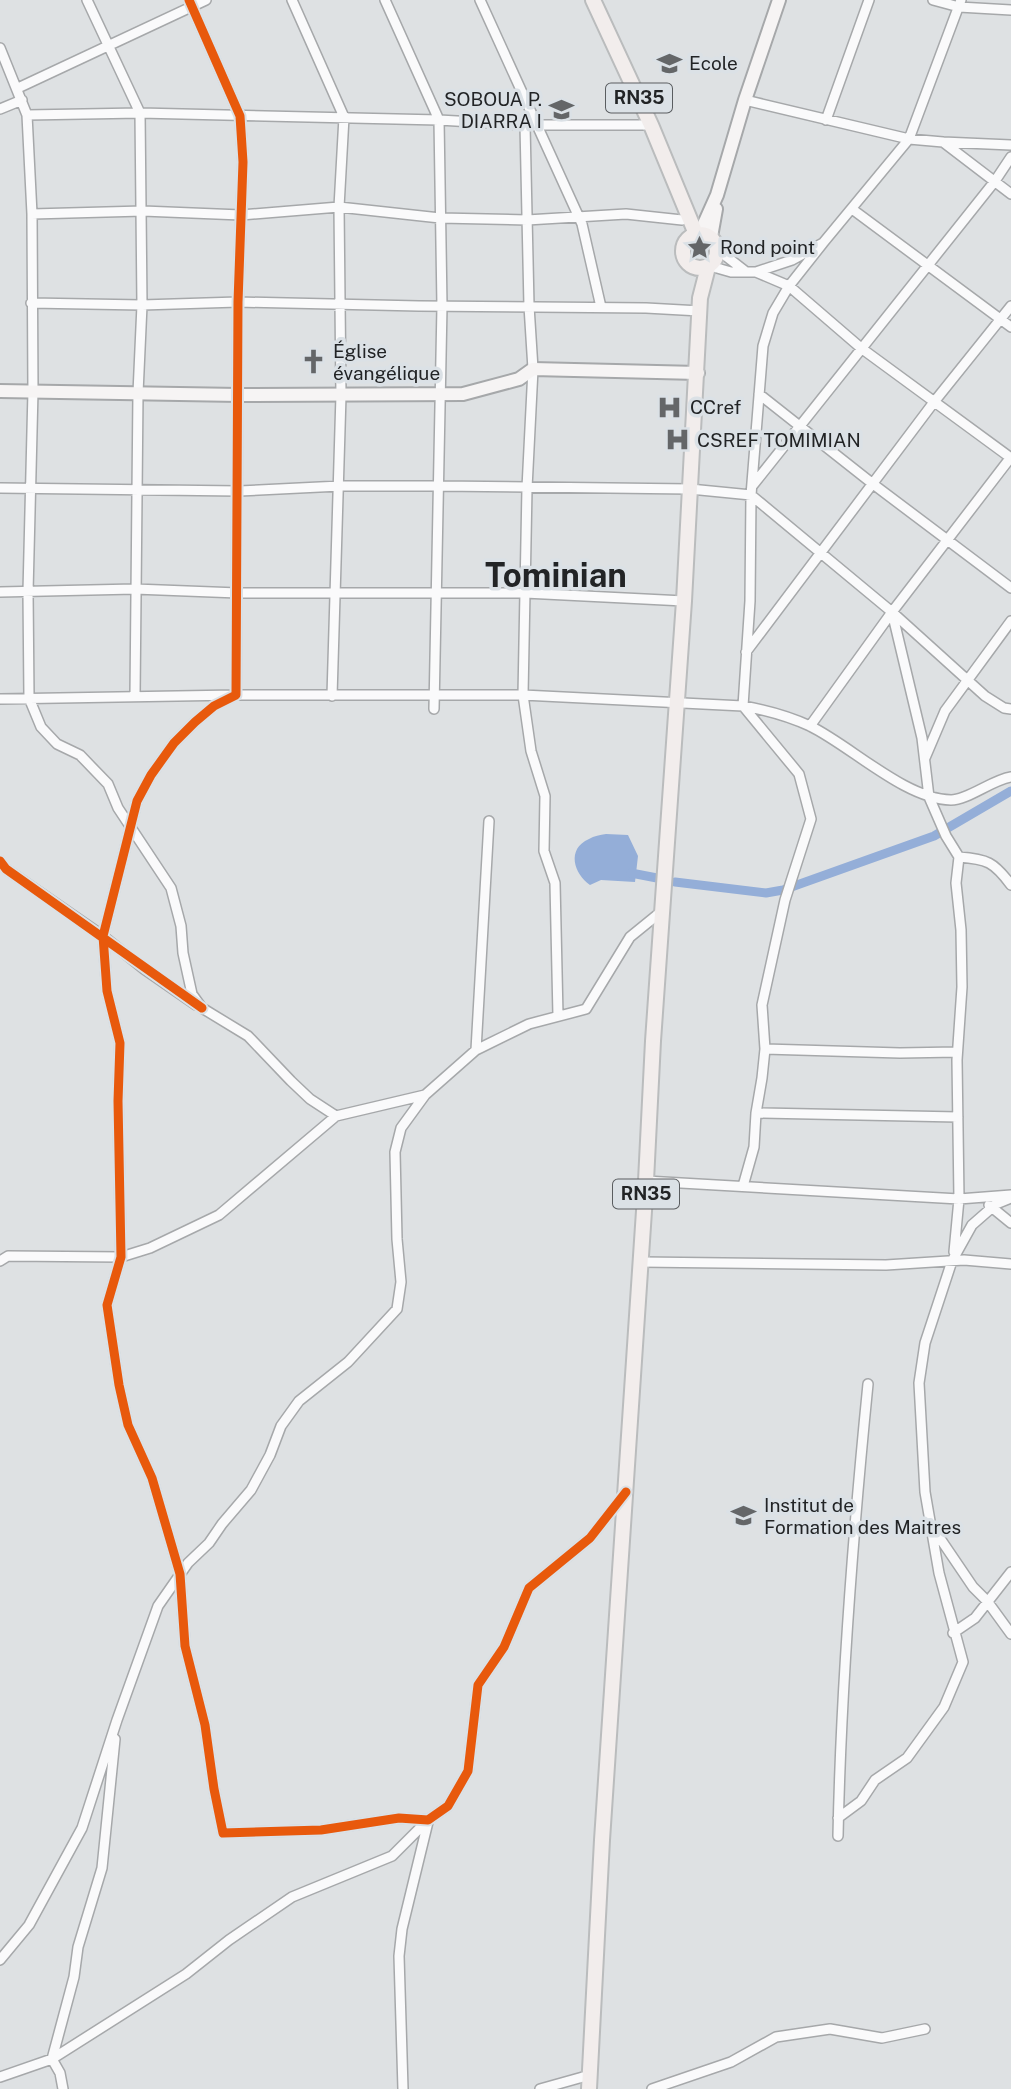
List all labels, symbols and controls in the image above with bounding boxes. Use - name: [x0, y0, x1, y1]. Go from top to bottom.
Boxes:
- school or university icon: Ecole: [655, 49, 683, 77]
- place label: Ecole: [689, 52, 738, 74]
- road number: RN35: [606, 84, 672, 113]
- place label: SOBOUA P. DIARRA I: [444, 88, 542, 132]
- school or university icon: SOBOUA P. DIARRA I: [548, 96, 576, 124]
- place icon: Rond point: [686, 233, 714, 261]
- place label: Rond point: [720, 236, 815, 258]
- place label: Église évangélique: [333, 340, 440, 384]
- church icon: Église évangélique: [299, 348, 327, 376]
- hospital icon: CCref: [656, 393, 684, 421]
- place label: CCref: [690, 396, 741, 418]
- hospital icon: CSREF TOMIMIAN: [663, 426, 691, 454]
- place label: CSREF TOMIMIAN: [697, 429, 861, 451]
- district label: Tominian: [485, 556, 627, 594]
- road number: RN35: [613, 1180, 679, 1209]
- place label: Institut de Formation des Maitres: [764, 1494, 961, 1538]
- school or university icon: Institut de Formation des Maitres: [730, 1502, 758, 1530]

